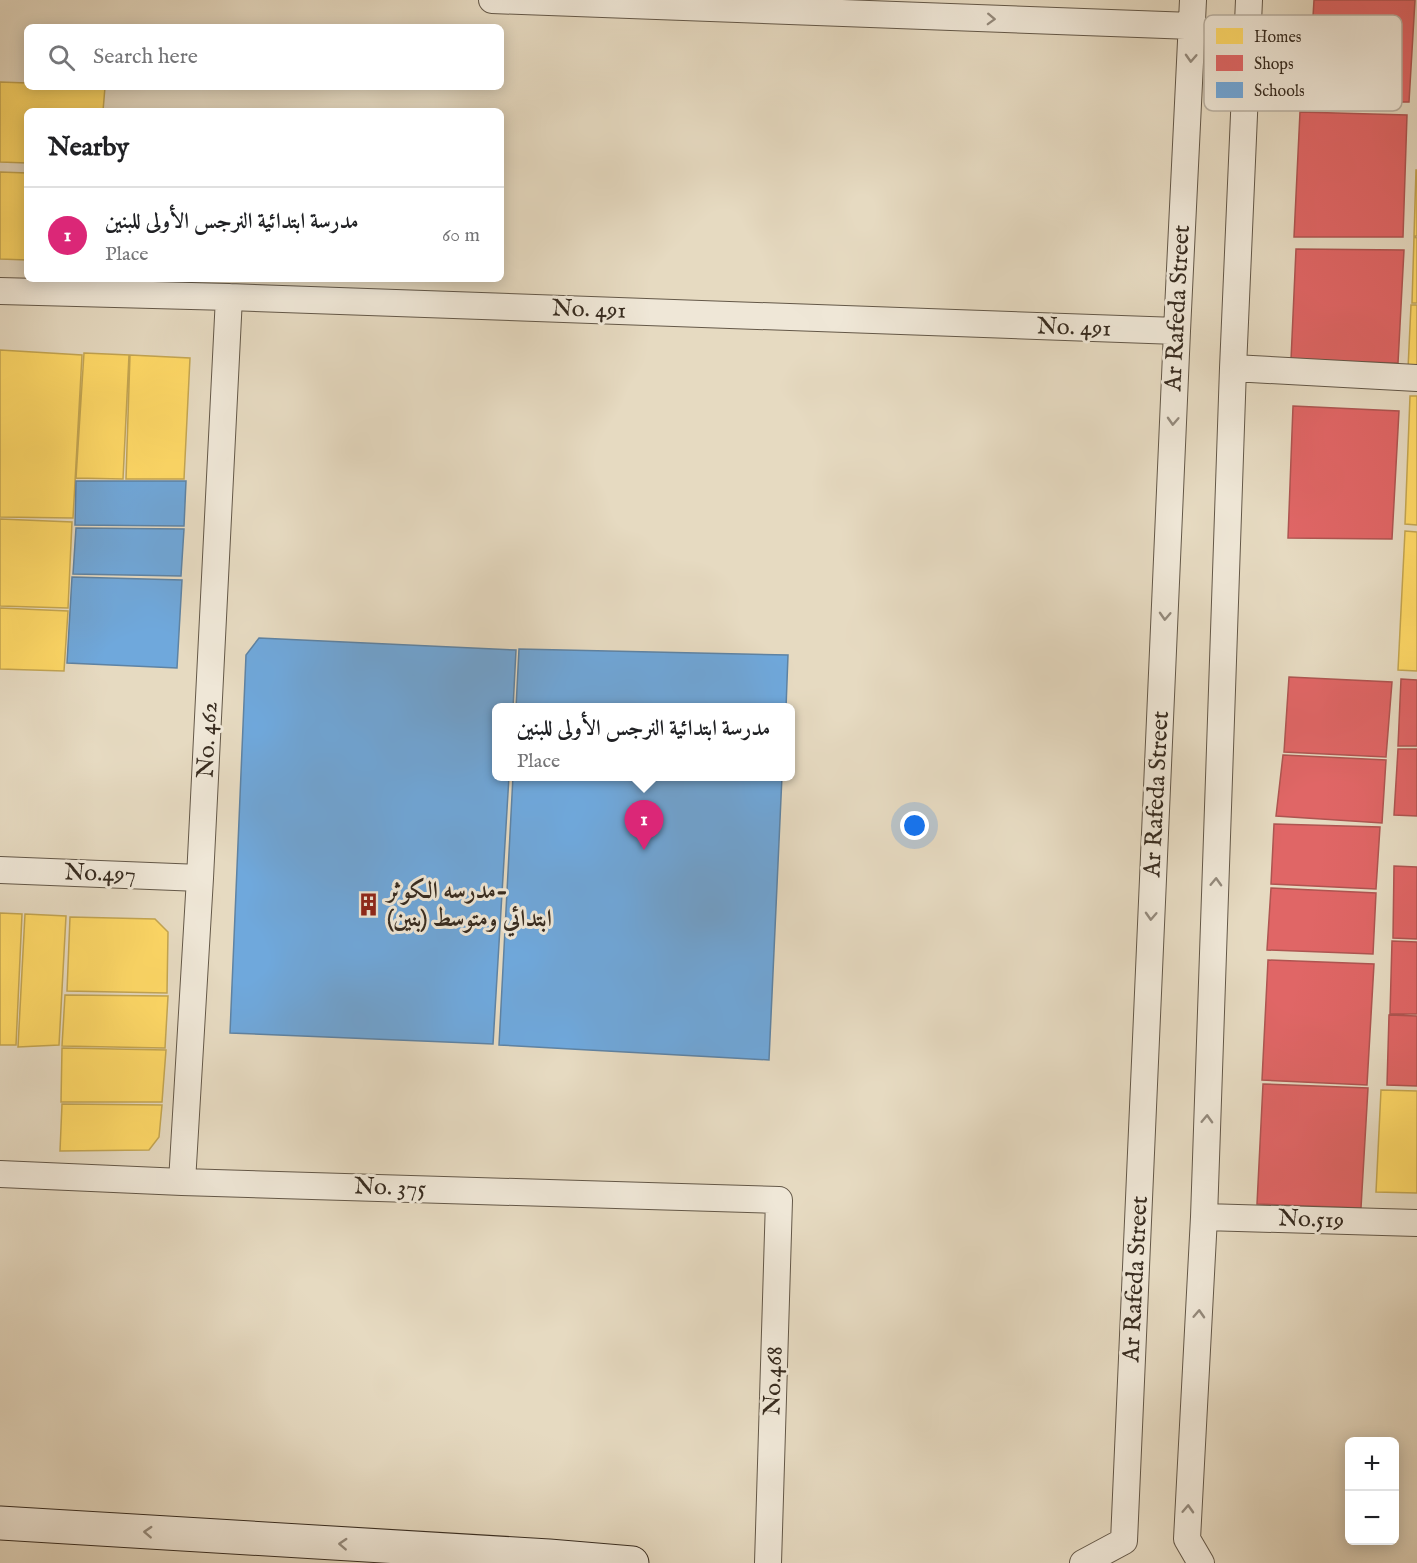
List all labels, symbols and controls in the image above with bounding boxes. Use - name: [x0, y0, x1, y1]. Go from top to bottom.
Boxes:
- one-way arrow: [987, 12, 996, 25]
- legend: [1204, 15, 1402, 111]
- search box: [24, 24, 504, 90]
- text: Homes: [1254, 28, 1302, 48]
- icon: search: [45, 41, 78, 74]
- text: Search here: [93, 43, 198, 71]
- one-way arrow: [1184, 54, 1197, 63]
- text: Shops: [1254, 55, 1294, 75]
- text: Schools: [1254, 82, 1305, 102]
- text: Nearby: [48, 131, 129, 164]
- text: مدرسة ابتدائية النرجس الأولى للبنين: [105, 208, 359, 236]
- text: 1: [64, 223, 71, 248]
- text: 60 m: [442, 223, 480, 248]
- street label: Ar Rafeda Street: [1158, 224, 1198, 393]
- text: Place: [105, 242, 148, 267]
- street label: No. 491: [551, 293, 627, 327]
- street label: No. 491: [1036, 311, 1112, 345]
- one-way arrow: [1167, 417, 1180, 426]
- one-way arrow: [1158, 611, 1171, 620]
- street label: No. 462: [191, 701, 225, 779]
- popup: [492, 703, 795, 781]
- street label: Ar Rafeda Street: [1137, 710, 1177, 879]
- text: مدرسة ابتدائية النرجس الأولى للبنين: [517, 715, 770, 743]
- text: Place: [517, 749, 560, 774]
- pin: 1: [624, 800, 664, 850]
- your location: [900, 811, 929, 840]
- street label: No.497: [64, 857, 136, 891]
- place label: مدرسه الكوثر- ابتدائي ومتوسط (بنين): [384, 876, 552, 937]
- one-way arrow: [1209, 878, 1222, 887]
- building icon: مدرسه الكوثر- ابتدائي ومتوسط (بنين): [356, 892, 382, 918]
- one-way arrow: [1145, 911, 1158, 920]
- one-way arrow: [1201, 1115, 1214, 1124]
- street label: No. 375: [353, 1171, 427, 1205]
- street label: Ar Rafeda Street: [1116, 1195, 1156, 1364]
- street label: No.519: [1277, 1203, 1345, 1237]
- one-way arrow: [1192, 1309, 1205, 1318]
- street label: No.468: [757, 1346, 791, 1416]
- map controls: [1345, 1437, 1399, 1545]
- button: +: [1345, 1437, 1399, 1491]
- button: −: [1345, 1491, 1399, 1545]
- one-way arrow: [1182, 1504, 1195, 1513]
- one-way arrow: [144, 1526, 153, 1539]
- one-way arrow: [338, 1537, 347, 1550]

